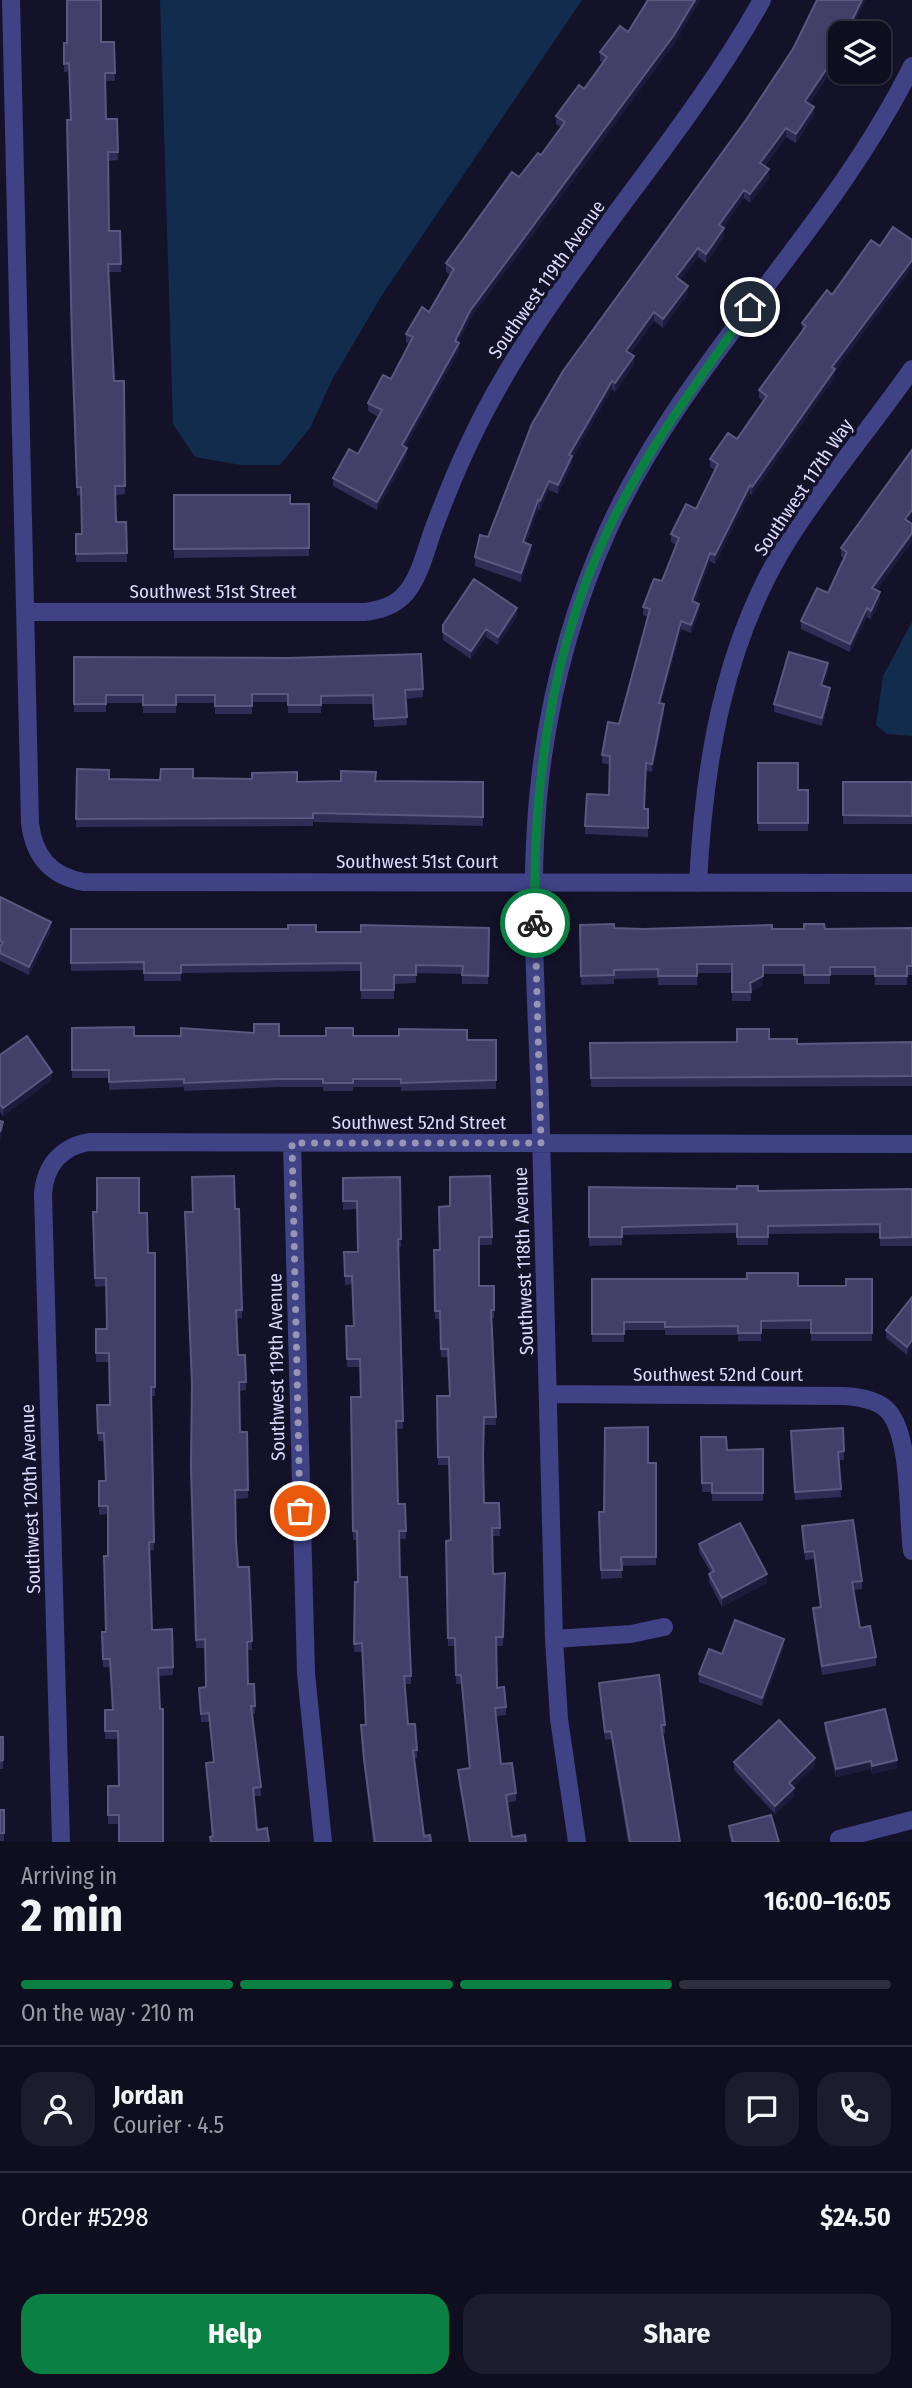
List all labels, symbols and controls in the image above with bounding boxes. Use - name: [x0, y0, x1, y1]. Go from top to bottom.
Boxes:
- map controls: [828, 21, 891, 84]
- button: layers: [828, 21, 891, 84]
- street label: Southwest 119th Avenue: [483, 196, 610, 363]
- pin: [720, 277, 780, 337]
- icon: home: [731, 288, 769, 326]
- street label: Southwest 117th Way: [749, 414, 858, 560]
- street label: Southwest 51st Street: [130, 580, 297, 603]
- street label: Southwest 51st Court: [336, 850, 499, 873]
- courier: [500, 888, 570, 958]
- icon: bike: [516, 904, 554, 942]
- street label: Southwest 52nd Street: [332, 1111, 507, 1134]
- street label: Southwest 118th Avenue: [509, 1167, 538, 1355]
- street label: Southwest 119th Avenue: [263, 1273, 290, 1461]
- street label: Southwest 52nd Court: [633, 1363, 804, 1386]
- street label: Southwest 120th Avenue: [16, 1404, 45, 1594]
- pin: [270, 1481, 330, 1541]
- icon: bag: [281, 1492, 319, 1530]
- text: Arriving in: [21, 1862, 117, 1890]
- text: 16:00–16:05: [764, 1886, 891, 1917]
- text: 2 min: [21, 1888, 123, 1943]
- text: On the way · 210 m: [21, 1999, 195, 2027]
- button: person: [21, 2072, 95, 2146]
- button: chat: [725, 2072, 799, 2146]
- button: phone: [817, 2072, 891, 2146]
- text: Jordan: [113, 2080, 184, 2111]
- text: Courier · 4.5: [113, 2111, 224, 2139]
- text: Order #5298: [21, 2202, 149, 2233]
- text: $24.50: [820, 2202, 891, 2233]
- button: Help: [21, 2294, 449, 2374]
- button: Share: [463, 2294, 891, 2374]

